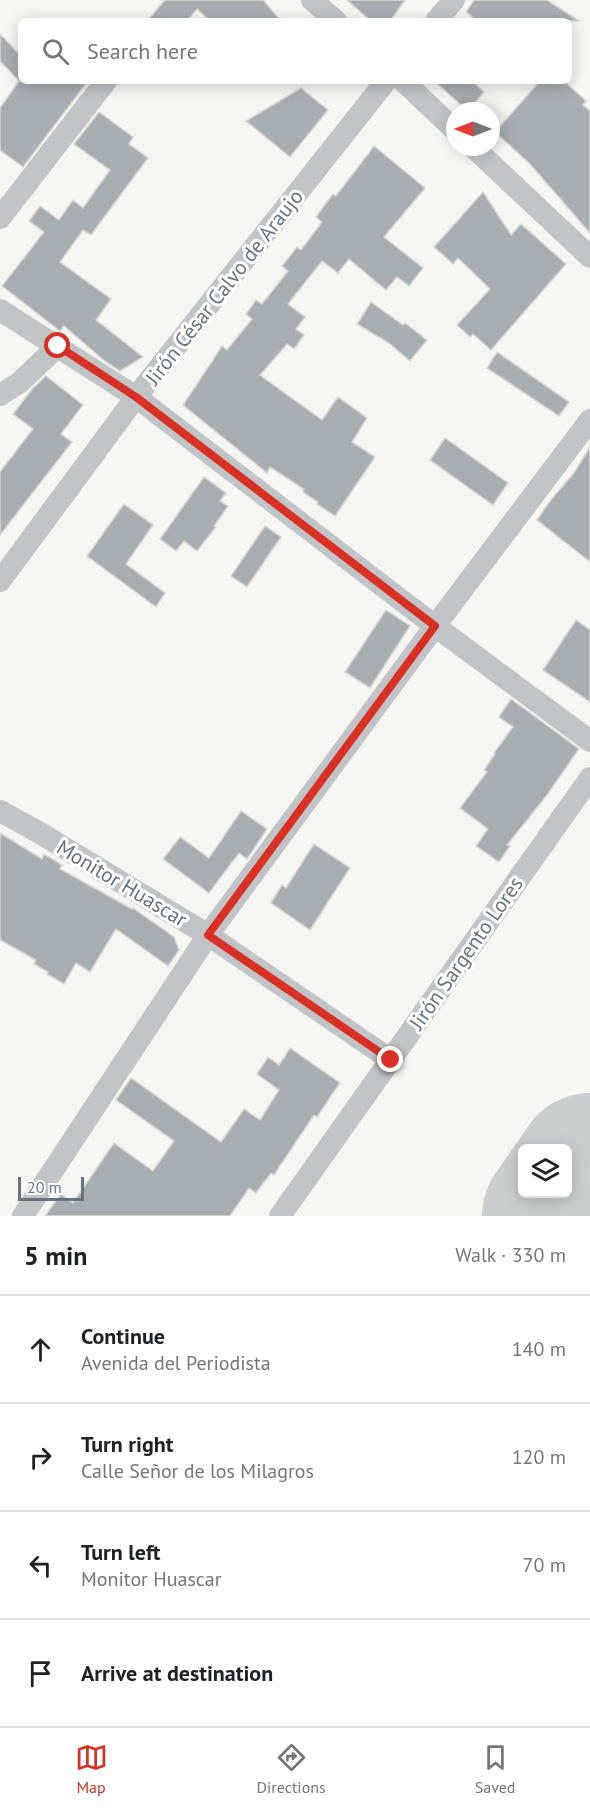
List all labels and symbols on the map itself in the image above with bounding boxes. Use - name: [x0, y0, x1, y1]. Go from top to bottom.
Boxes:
- north arrow: [446, 102, 500, 156]
- street label: Jirón César Calvo de Araujo: [139, 184, 309, 391]
- route start: [44, 332, 70, 358]
- street label: Monitor Huascar: [52, 833, 192, 933]
- street label: Jirón Sargento Lores: [403, 871, 529, 1036]
- route end: [377, 1046, 403, 1072]
- scale bar: [18, 1174, 84, 1202]

